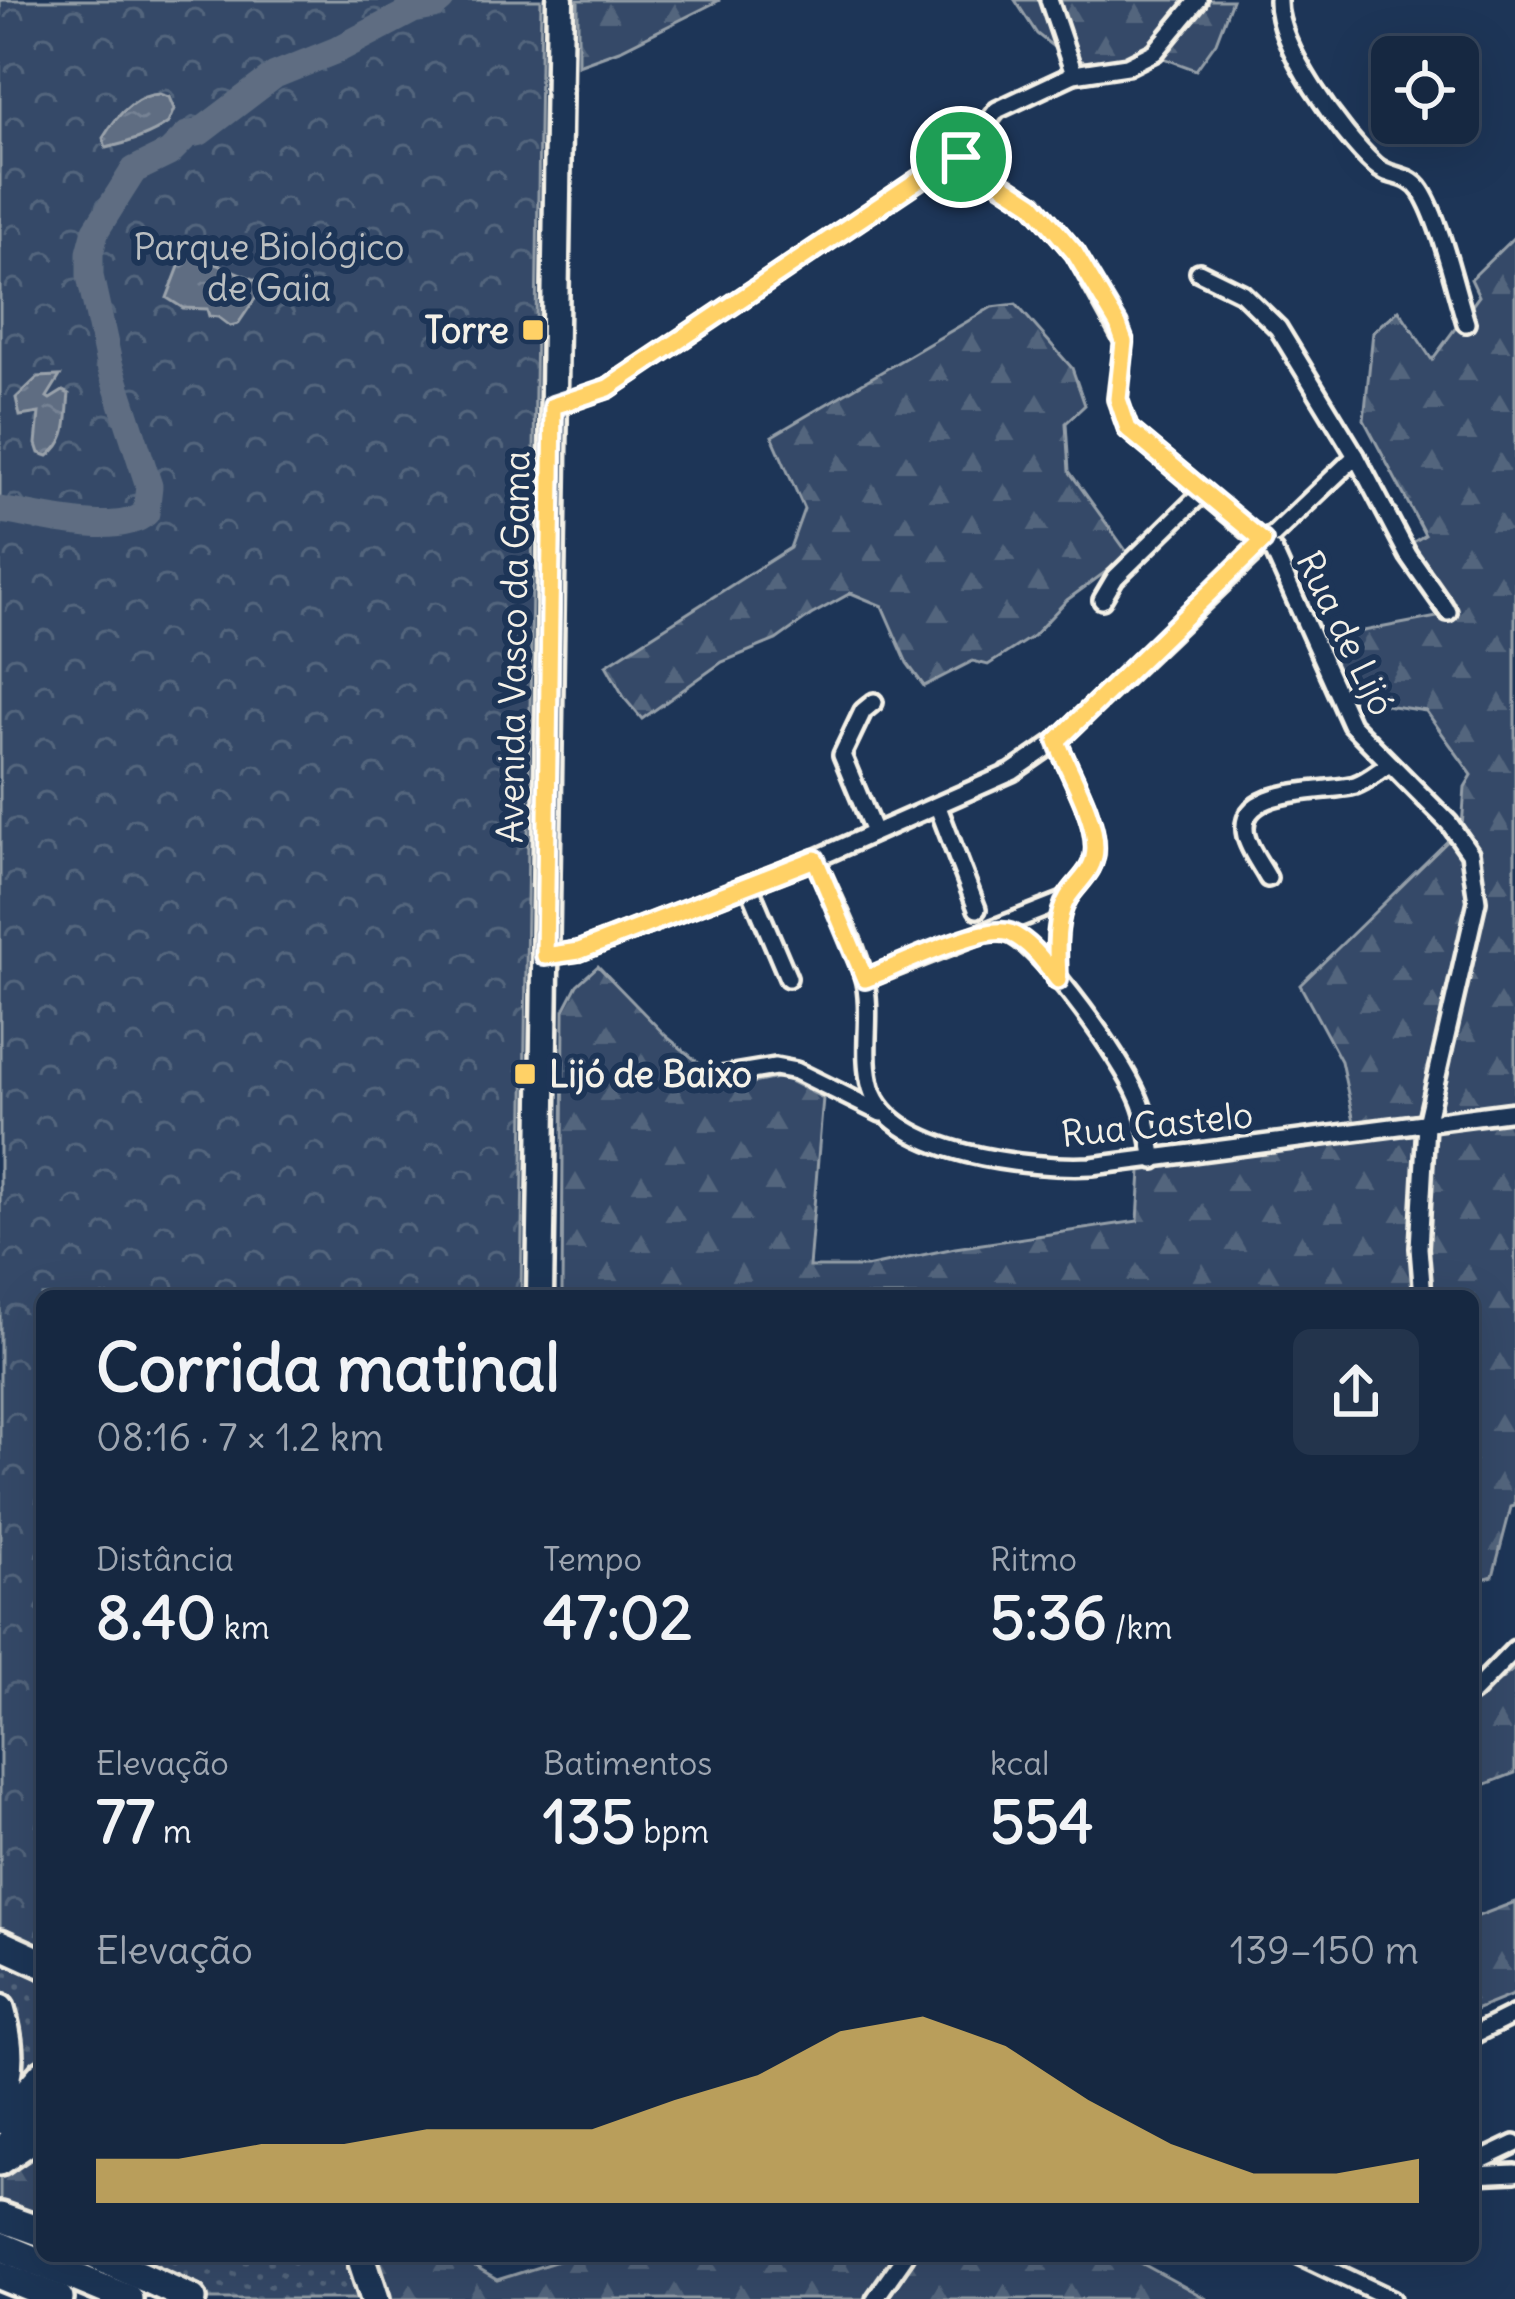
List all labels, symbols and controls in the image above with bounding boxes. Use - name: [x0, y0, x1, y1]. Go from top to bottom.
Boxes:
- map controls: [1371, 36, 1479, 144]
- button: locate: [1371, 36, 1479, 144]
- pin: [910, 106, 1012, 208]
- icon: arrive: [928, 124, 994, 190]
- park label: Parque Biológico de Gaia: [134, 225, 404, 311]
- place label: Torre: [425, 308, 509, 353]
- marker: Torre: [520, 317, 546, 343]
- street label: Avenida Vasco da Gama: [488, 450, 539, 844]
- street label: Rua de Lijó: [1286, 544, 1405, 723]
- place label: Lijó de Baixo: [549, 1052, 752, 1097]
- marker: Lijó de Baixo: [512, 1061, 538, 1087]
- street label: Rua Castelo: [1059, 1092, 1255, 1157]
- text: Corrida matinal: [96, 1326, 560, 1409]
- button: share: [1293, 1329, 1419, 1455]
- text: 08:16 · 7 × 1.2 km: [96, 1413, 384, 1462]
- text: Distância: [96, 1538, 234, 1580]
- text: Tempo: [543, 1538, 642, 1580]
- text: Ritmo: [990, 1538, 1077, 1580]
- text: 8.40: [96, 1580, 216, 1655]
- text: 47:02: [543, 1580, 692, 1655]
- text: 5:36: [990, 1580, 1107, 1655]
- text: km: [216, 1606, 270, 1648]
- text: /km: [1107, 1606, 1172, 1648]
- text: Elevação: [96, 1742, 229, 1784]
- text: Batimentos: [543, 1742, 712, 1784]
- text: kcal: [990, 1742, 1049, 1784]
- text: 77: [96, 1784, 155, 1859]
- text: 135: [543, 1784, 635, 1859]
- text: 554: [990, 1784, 1094, 1859]
- text: m: [155, 1810, 192, 1852]
- text: bpm: [635, 1810, 709, 1852]
- text: Elevação: [96, 1926, 253, 1975]
- text: 139–150 m: [1230, 1926, 1419, 1975]

